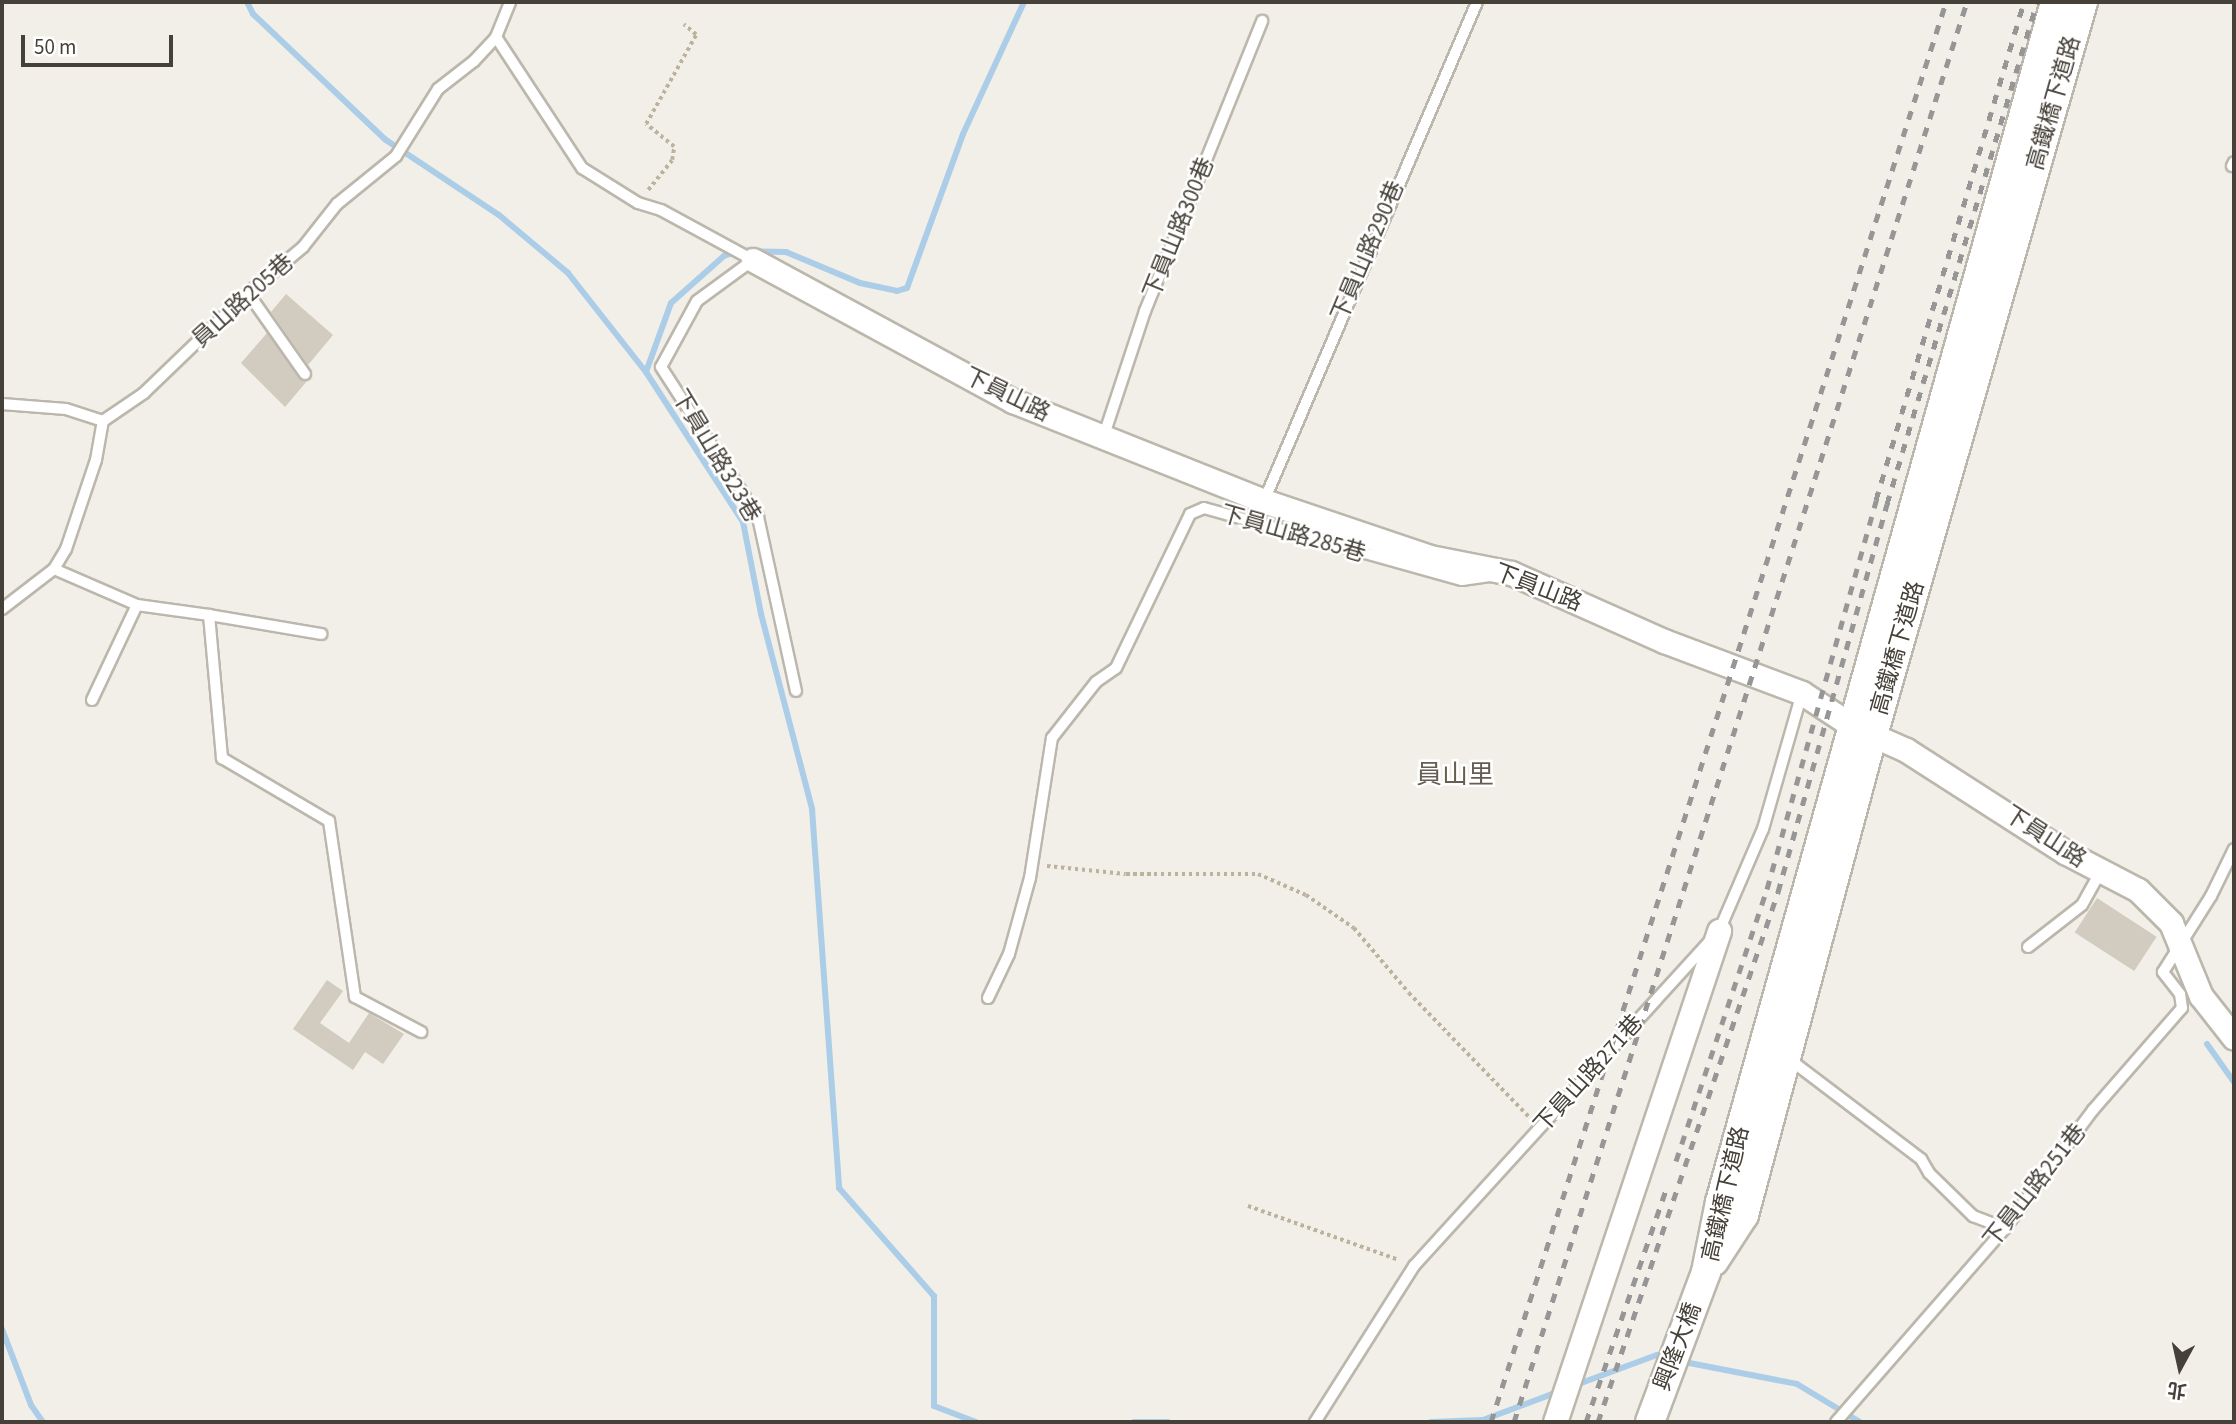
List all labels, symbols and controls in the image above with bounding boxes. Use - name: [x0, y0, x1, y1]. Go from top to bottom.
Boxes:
- scale bar: [24, 21, 177, 65]
- text: 50 m: [34, 32, 76, 62]
- street label: 高鐵橋下道路: [2022, 33, 2086, 173]
- street label: 下員山路300巷: [1138, 154, 1220, 302]
- street label: 下員山路290巷: [1326, 177, 1410, 325]
- street label: 員山路205巷: [187, 248, 299, 354]
- street label: 下員山路: [960, 362, 1054, 428]
- street label: 下員山路323巷: [666, 385, 766, 527]
- street label: 下員山路285巷: [1217, 500, 1369, 568]
- street label: 下員山路: [1490, 559, 1586, 617]
- street label: 高鐵橋下道路: [1866, 578, 1930, 718]
- district label: 員山里: [1416, 759, 1494, 791]
- street label: 下員山路: [1999, 800, 2091, 874]
- street label: 下員山路271巷: [1529, 1009, 1649, 1139]
- street label: 下員山路251巷: [1978, 1119, 2092, 1253]
- street label: 高鐵橋下道路: [1697, 1124, 1755, 1264]
- street label: 興隆大橋: [1649, 1299, 1707, 1395]
- north arrow: [2145, 1333, 2215, 1403]
- text: 北: [2166, 1375, 2188, 1404]

